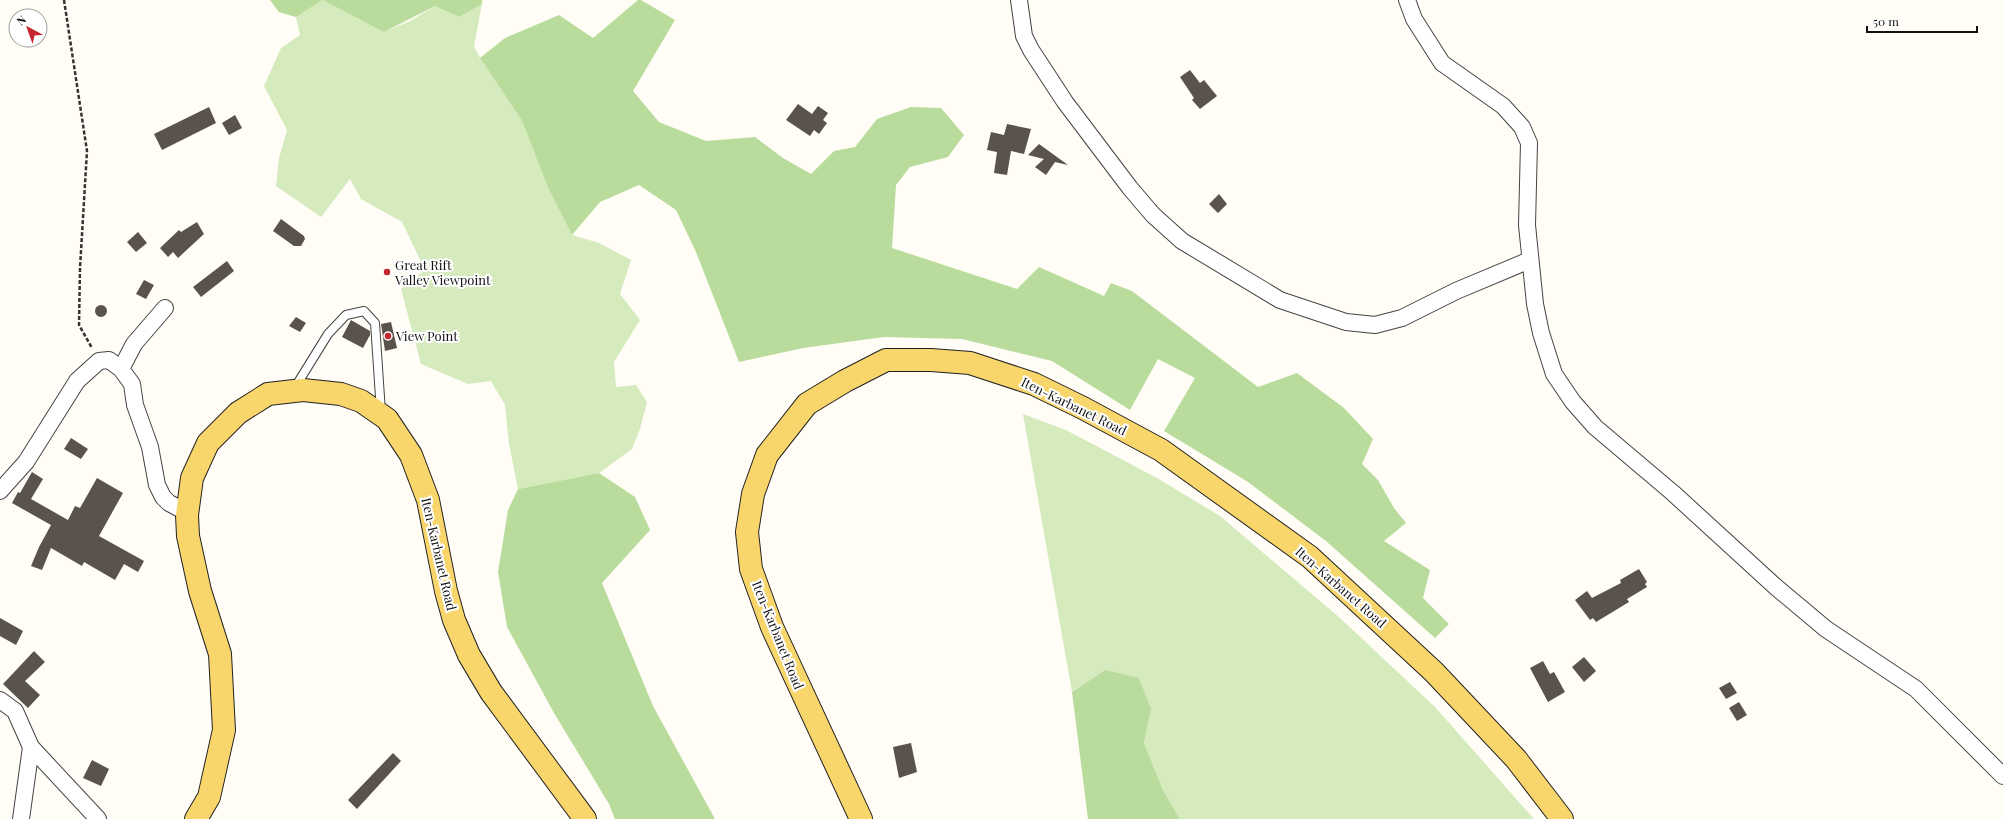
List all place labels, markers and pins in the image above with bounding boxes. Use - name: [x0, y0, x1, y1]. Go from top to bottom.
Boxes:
- place label: Great Rift Valley Viewpoint: [394, 256, 491, 288]
- marker: Great Rift Valley Viewpoint: [382, 267, 392, 277]
- place label: View Point: [395, 327, 458, 344]
- marker: View Point: [383, 331, 393, 341]

